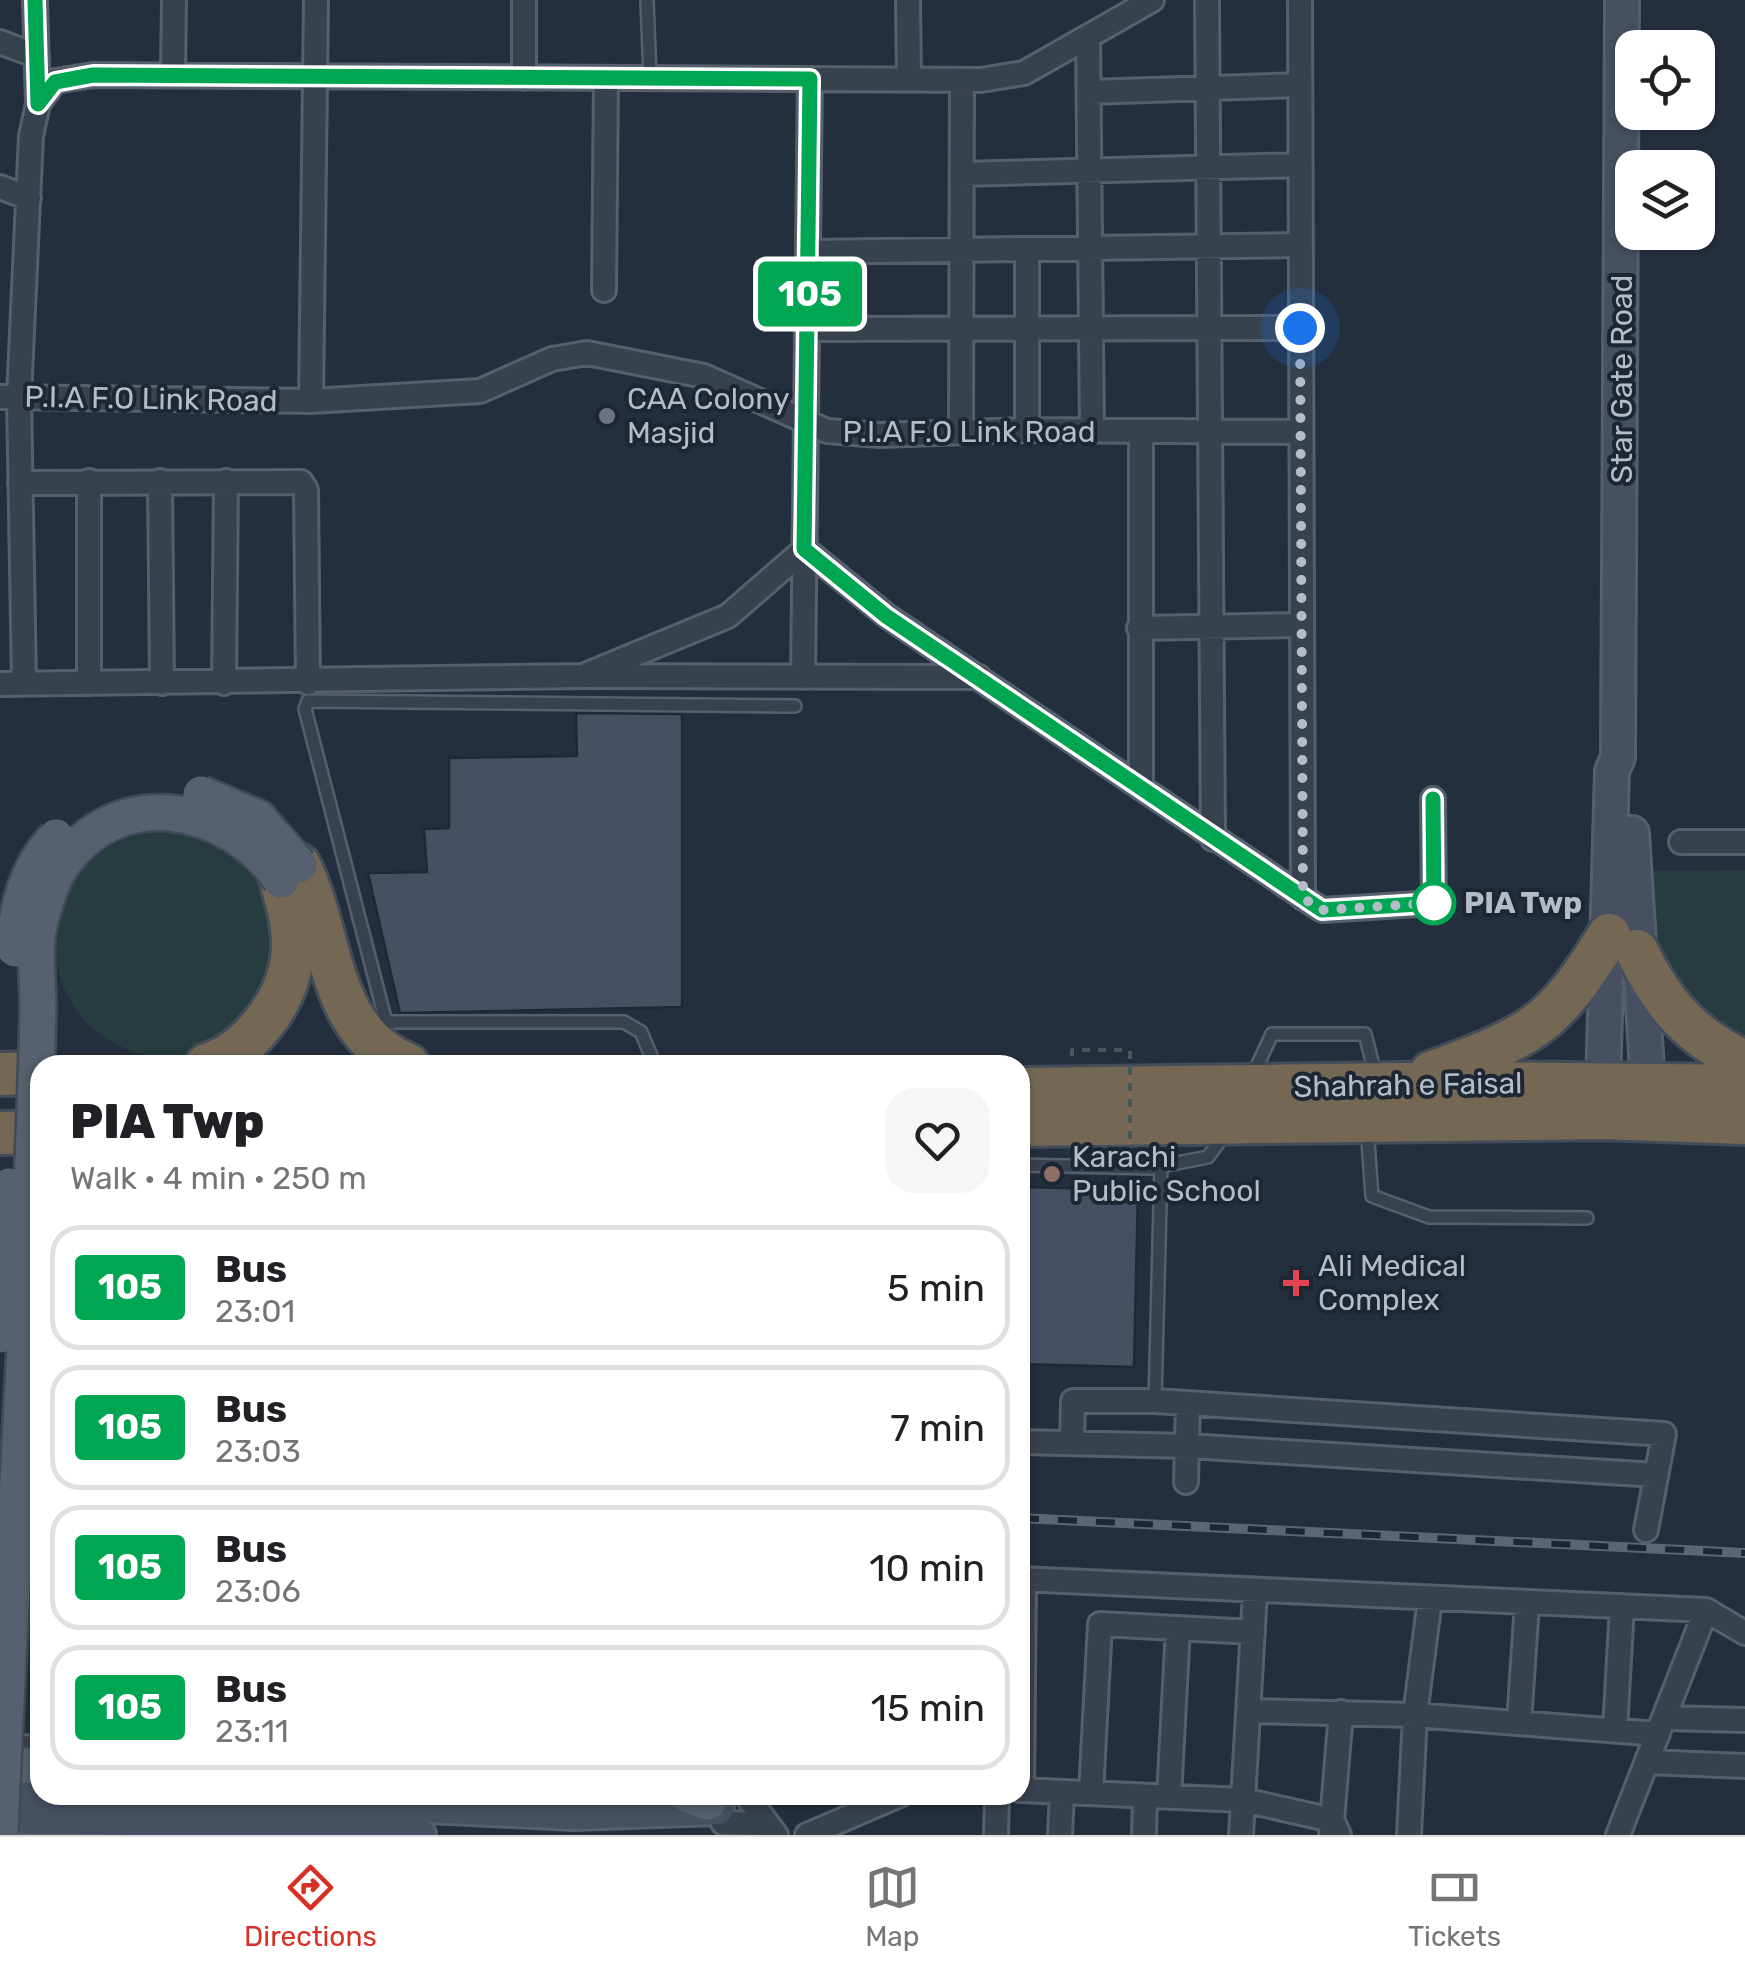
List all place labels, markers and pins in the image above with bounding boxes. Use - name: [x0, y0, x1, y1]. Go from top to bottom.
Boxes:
- place label: CAA Colony Masjid: [627, 381, 790, 451]
- marker: CAA Colony Masjid: [596, 405, 618, 427]
- marker: PIA Twp: [1413, 882, 1455, 924]
- place label: PIA Twp: [1464, 885, 1582, 921]
- place label: Karachi Public School: [1072, 1139, 1261, 1209]
- marker: Karachi Public School: [1041, 1163, 1063, 1185]
- place label: Ali Medical Complex: [1318, 1248, 1466, 1318]
- marker: Ali Medical Complex: [1283, 1270, 1309, 1296]

